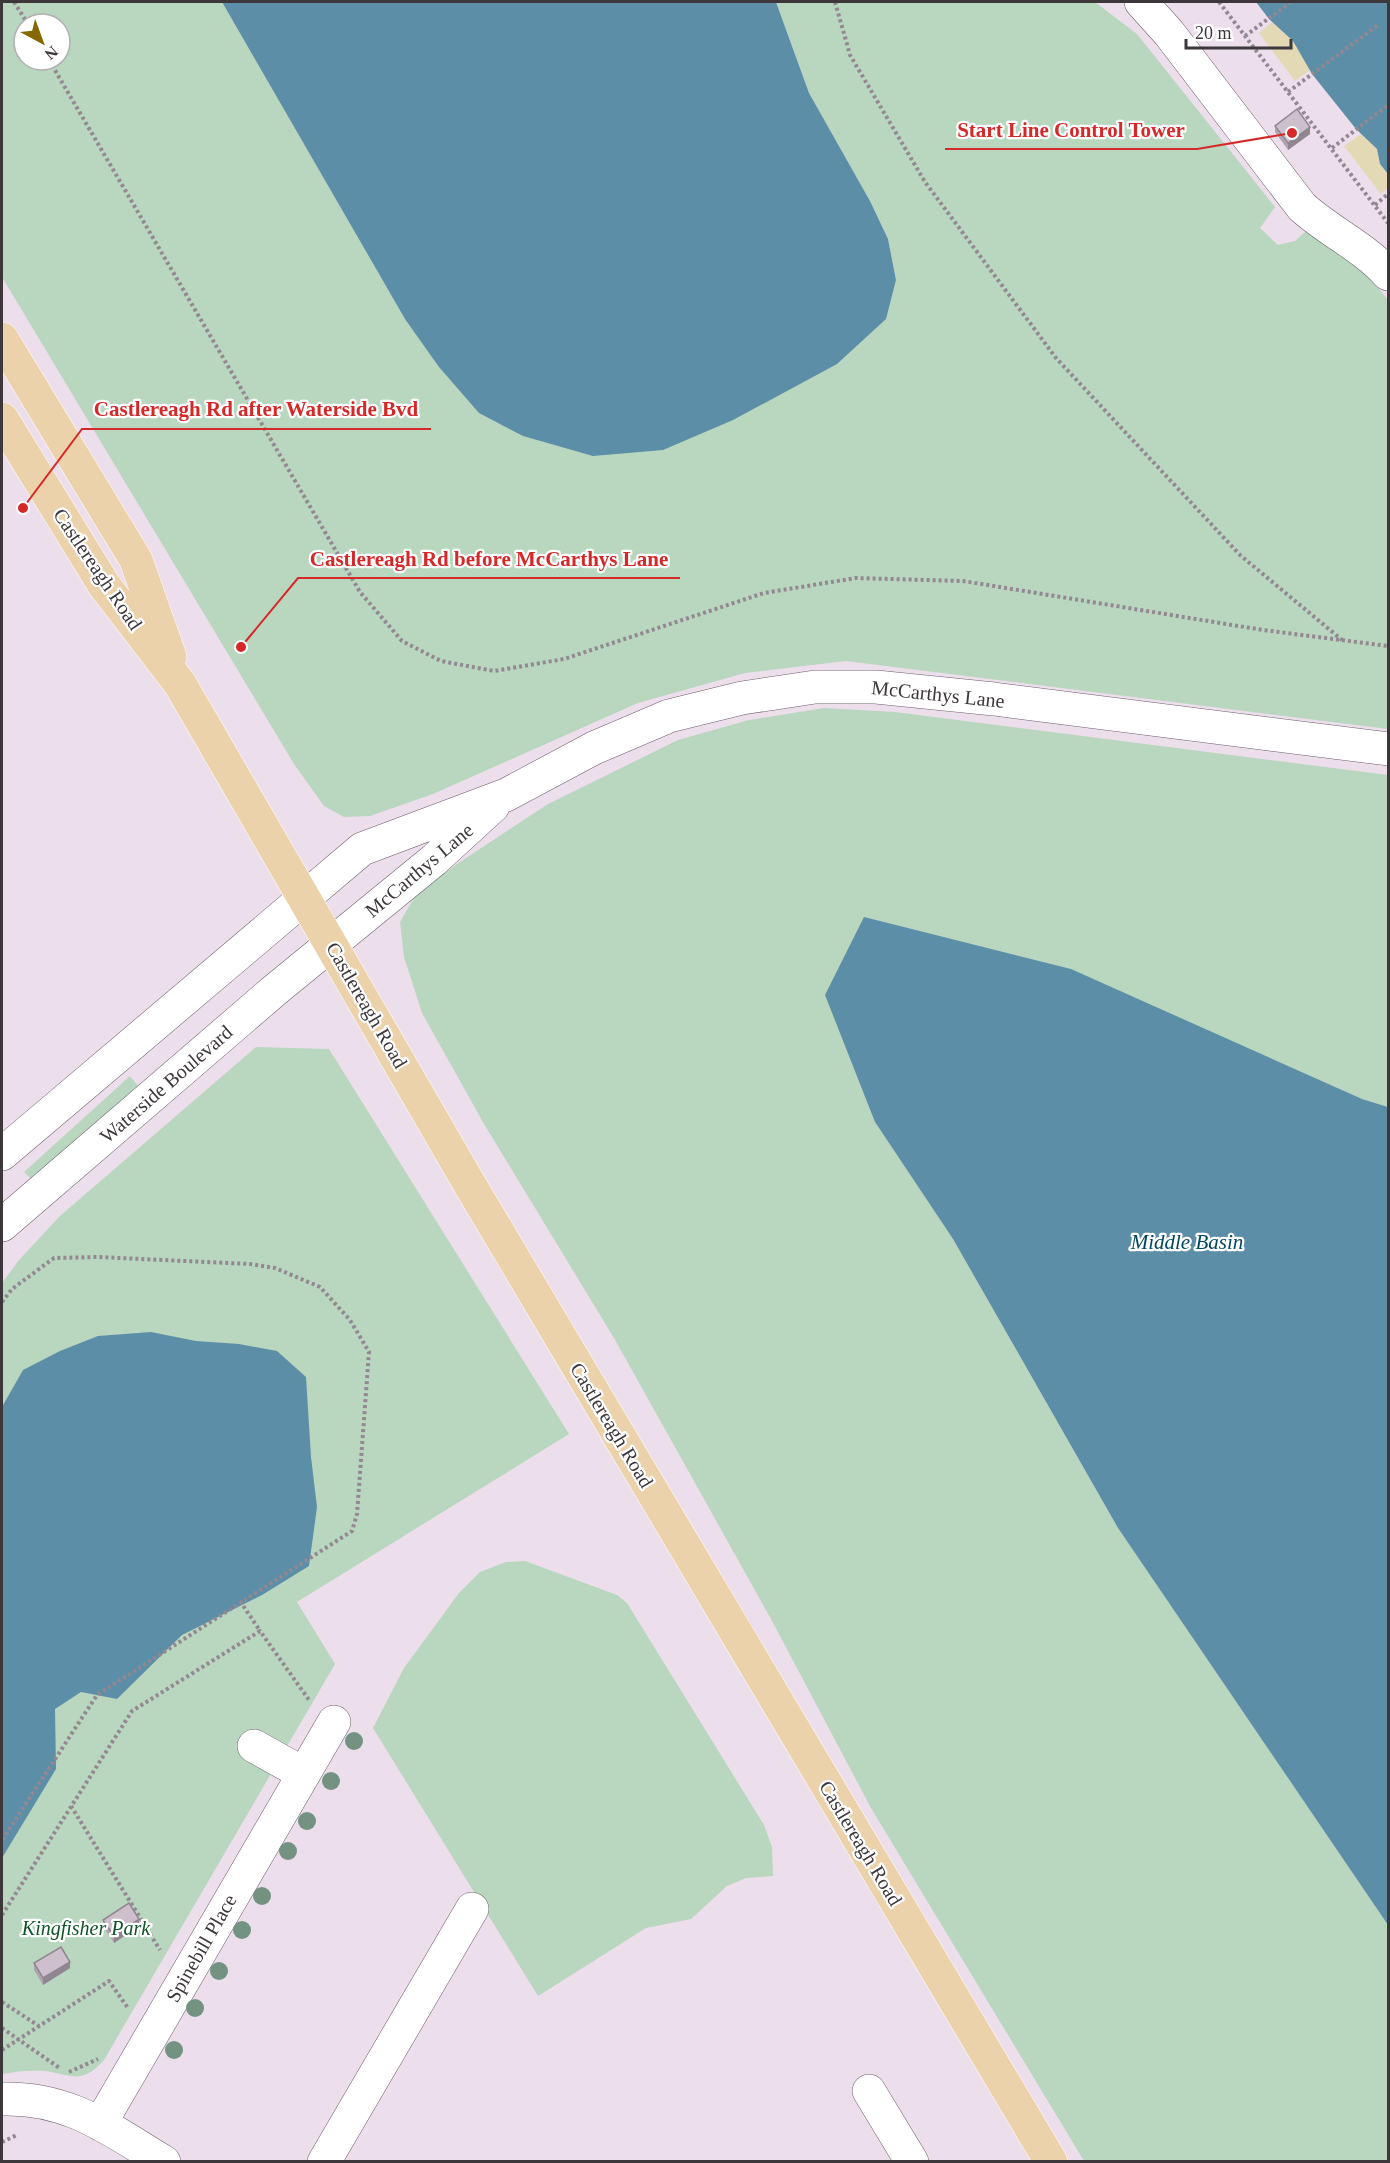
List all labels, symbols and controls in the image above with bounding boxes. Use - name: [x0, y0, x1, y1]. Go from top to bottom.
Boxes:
- north arrow: [12, 12, 72, 72]
- scale bar: [1186, 12, 1291, 50]
- text: 20 m: [1195, 23, 1232, 43]
- text: N: [41, 43, 61, 63]
- callout: Start Line Control Tower: [945, 110, 1197, 149]
- text: Start Line Control Tower: [957, 118, 1185, 142]
- callout: Castlereagh Rd after Waterside Bvd: [82, 390, 431, 429]
- text: Castlereagh Rd after Waterside Bvd: [94, 397, 418, 421]
- street label: Castlereagh Road: [48, 504, 147, 634]
- callout: Castlereagh Rd before McCarthys Lane: [298, 539, 680, 578]
- text: Castlereagh Rd before McCarthys Lane: [310, 547, 668, 571]
- street label: McCarthys Lane: [870, 676, 1006, 713]
- street label: McCarthys Lane: [361, 818, 478, 922]
- street label: Castlereagh Road: [321, 938, 412, 1072]
- street label: Waterside Boulevard: [95, 1021, 237, 1147]
- water label: Middle Basin: [1130, 1230, 1243, 1254]
- street label: Castlereagh Road: [565, 1359, 658, 1492]
- street label: Castlereagh Road: [814, 1777, 907, 1910]
- street label: Spinebill Place: [161, 1890, 242, 2006]
- park label: Kingfisher Park: [21, 1917, 151, 1940]

